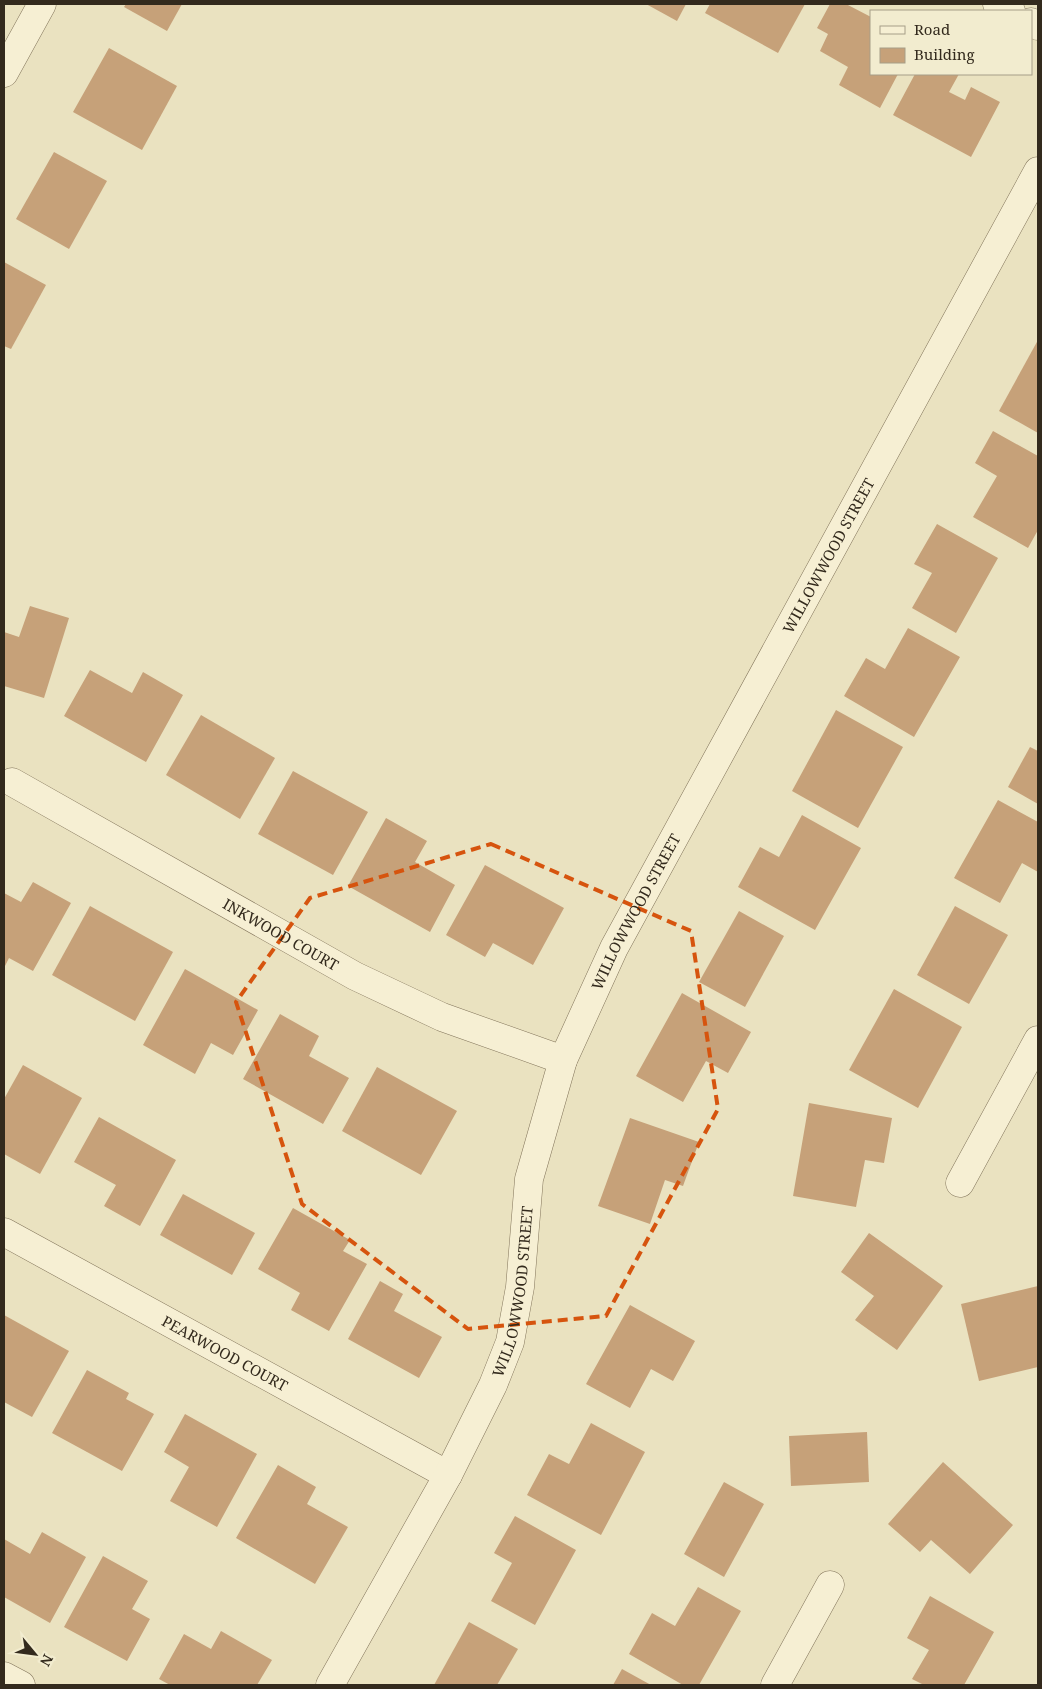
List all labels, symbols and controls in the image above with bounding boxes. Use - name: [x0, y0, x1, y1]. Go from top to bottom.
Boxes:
- legend: [870, 10, 1032, 75]
- text: Road: [914, 19, 950, 39]
- text: Building: [914, 44, 975, 64]
- street label: WILLOWWOOD STREET: [778, 474, 879, 637]
- street label: WILLOWWOOD STREET: [586, 830, 685, 993]
- street label: INKWOOD COURT: [220, 893, 342, 975]
- street label: WILLOWWOOD STREET: [487, 1205, 537, 1380]
- street label: PEARWOOD COURT: [159, 1310, 292, 1396]
- north arrow: [10, 1629, 60, 1679]
- text: N: [36, 1651, 58, 1670]

